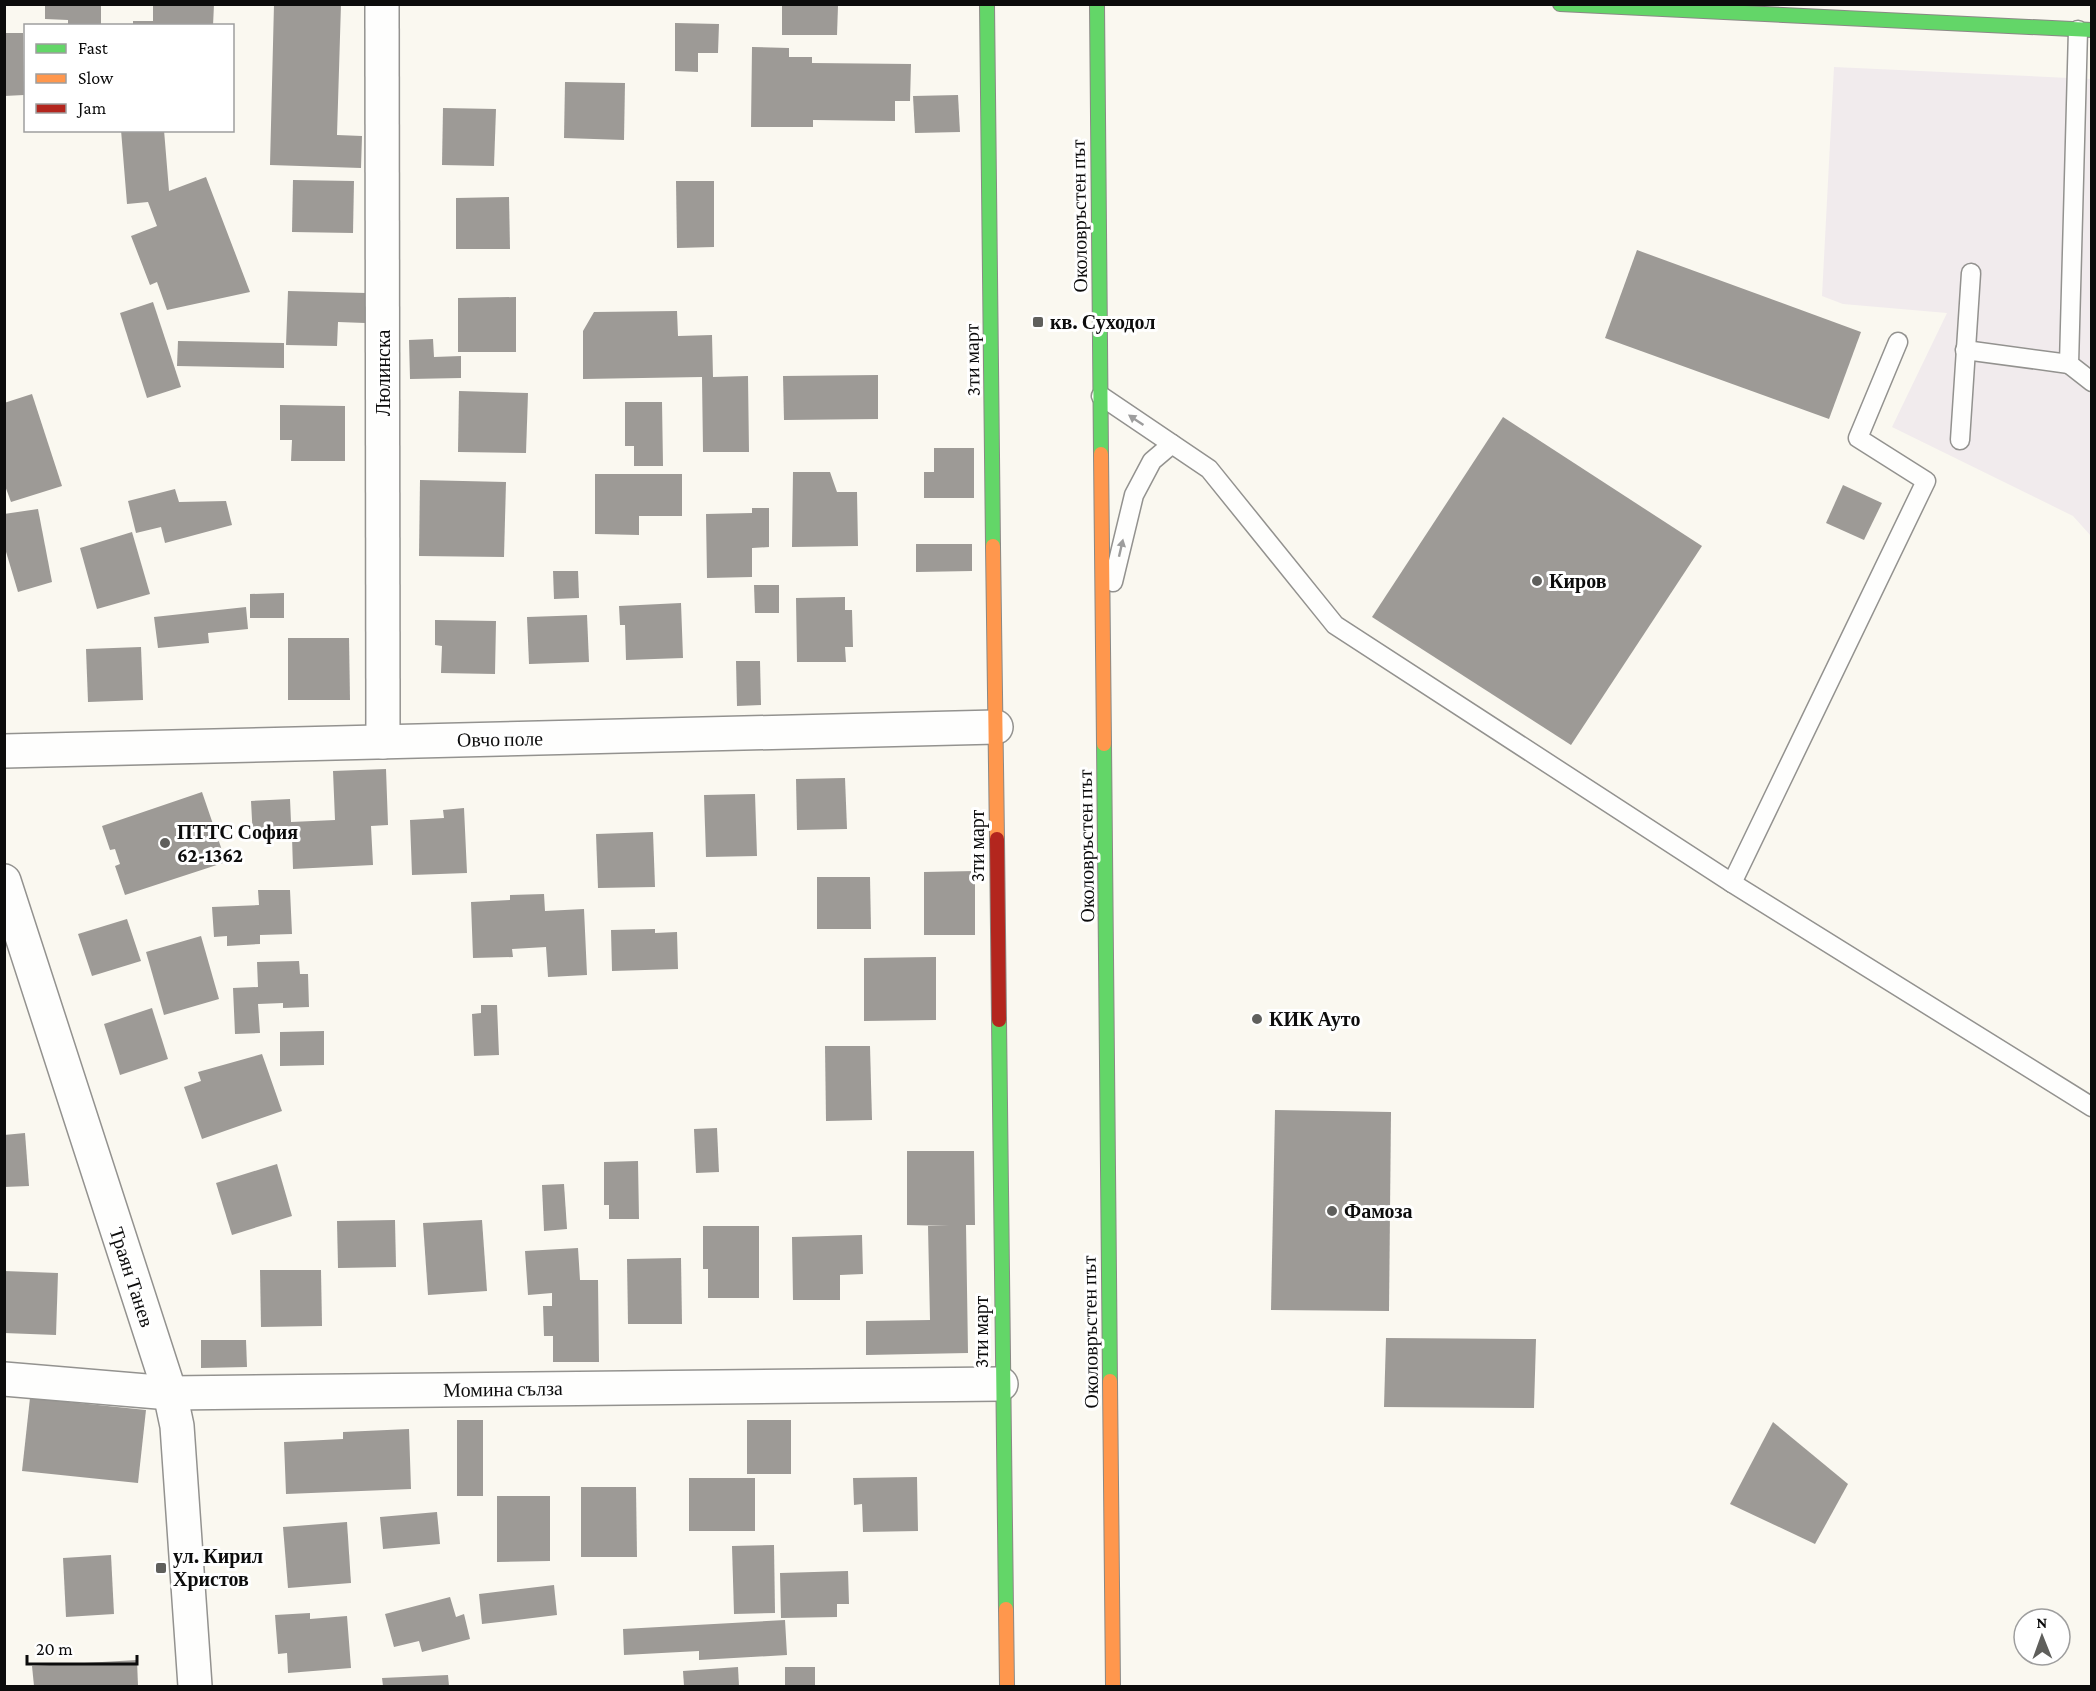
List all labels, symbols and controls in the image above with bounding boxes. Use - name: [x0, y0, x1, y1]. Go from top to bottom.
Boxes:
- legend: [24, 24, 234, 132]
- text: Fast: [78, 38, 109, 58]
- text: Slow: [78, 68, 114, 88]
- text: Jam: [76, 98, 107, 118]
- street label: Околовръстен път: [1067, 139, 1092, 293]
- place label: кв. Суходол: [1050, 311, 1155, 334]
- marker: кв. Суходол: [1031, 315, 1045, 329]
- street label: 3ти март: [960, 323, 985, 396]
- street label: Люлинска: [372, 330, 394, 416]
- one-way arrow: [1129, 414, 1145, 426]
- one-way arrow: [1117, 539, 1127, 558]
- place label: Киров: [1549, 570, 1607, 593]
- marker: Киров: [1530, 574, 1544, 588]
- street label: Овчо поле: [457, 727, 543, 751]
- street label: Околовръстен път: [1074, 769, 1099, 923]
- street label: 3ти март: [966, 809, 989, 882]
- place label: ПТТС София 62-1362: [177, 821, 298, 866]
- marker: ПТТС София 62-1362: [158, 836, 172, 850]
- place label: КИК Ауто: [1269, 1008, 1360, 1031]
- marker: КИК Ауто: [1250, 1012, 1264, 1026]
- place label: Фамоза: [1344, 1200, 1413, 1222]
- marker: Фамоза: [1325, 1204, 1339, 1218]
- street label: Траян Танев: [105, 1224, 158, 1330]
- street label: Околовръстен път: [1078, 1255, 1103, 1409]
- street label: 3ти март: [970, 1295, 993, 1368]
- street label: Момина сълза: [443, 1377, 563, 1401]
- place label: ул. Кирил Христов: [173, 1545, 263, 1591]
- marker: ул. Кирил Христов: [154, 1561, 168, 1575]
- north arrow: [2012, 1607, 2072, 1667]
- text: N: [2036, 1614, 2047, 1631]
- scale bar: [27, 1628, 136, 1666]
- text: 20 m: [36, 1639, 73, 1659]

